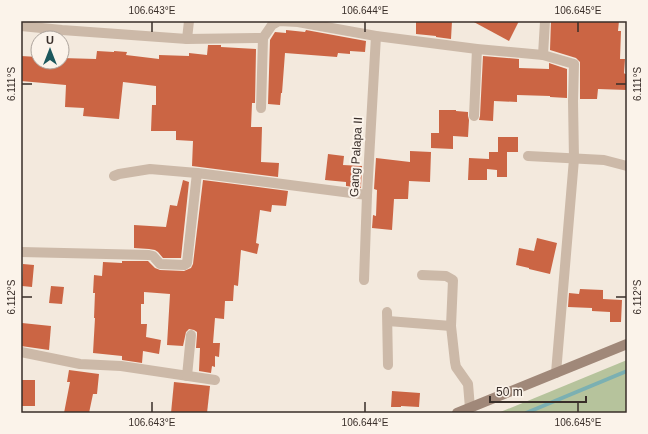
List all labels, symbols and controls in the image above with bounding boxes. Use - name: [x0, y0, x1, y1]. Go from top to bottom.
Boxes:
- text: 106.643°E: [129, 5, 176, 16]
- text: 106.644°E: [342, 5, 389, 16]
- text: 106.645°E: [555, 5, 602, 16]
- north arrow: [30, 30, 70, 70]
- text: U: [46, 34, 54, 46]
- text: 6.111°S: [6, 67, 17, 101]
- text: 6.111°S: [632, 67, 643, 101]
- street label: Gang Palapa II: [347, 117, 365, 197]
- text: 6.112°S: [6, 279, 17, 314]
- text: 6.112°S: [632, 279, 643, 314]
- scale bar: [490, 378, 586, 404]
- text: 50 m: [496, 385, 523, 399]
- text: 106.643°E: [129, 417, 176, 428]
- text: 106.644°E: [342, 417, 389, 428]
- text: 106.645°E: [555, 417, 602, 428]

